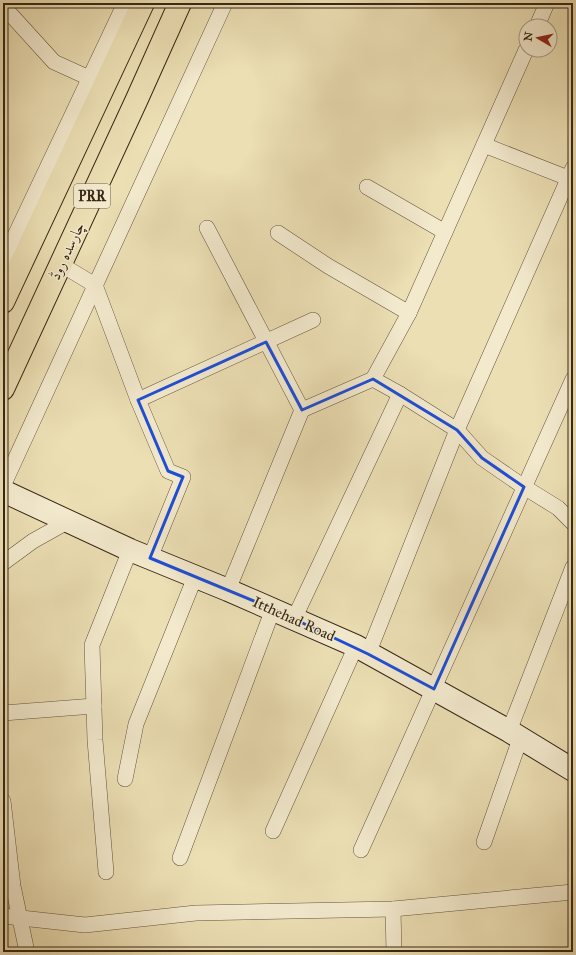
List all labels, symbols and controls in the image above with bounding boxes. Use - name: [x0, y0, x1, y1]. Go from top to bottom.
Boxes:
- north arrow: [518, 18, 558, 58]
- text: N: [521, 30, 536, 42]
- road number: PRR: [74, 184, 110, 208]
- street label: چارسدہ روڈ: [46, 219, 90, 284]
- street label: Itthehad Road: [250, 593, 339, 645]

